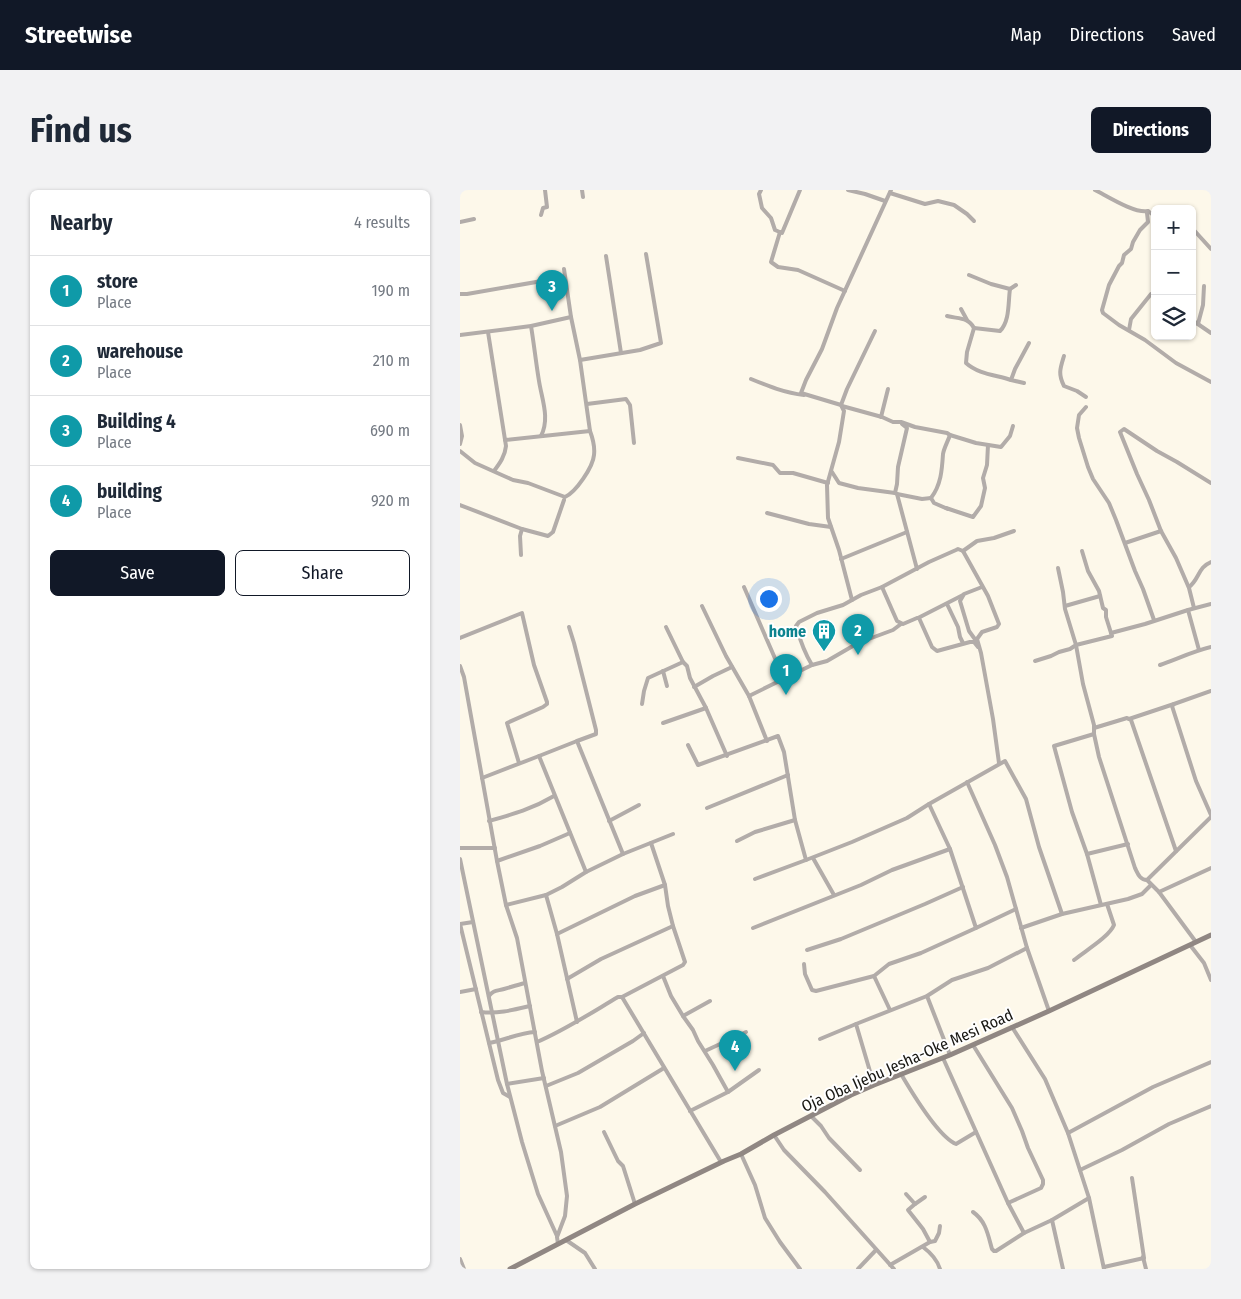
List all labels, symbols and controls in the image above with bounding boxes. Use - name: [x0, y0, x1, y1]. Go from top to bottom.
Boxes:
- text: Streetwise: [25, 21, 132, 49]
- text: Map: [1010, 24, 1042, 46]
- text: Directions: [1070, 24, 1144, 46]
- text: Saved: [1172, 24, 1216, 46]
- button: Directions: [1091, 107, 1211, 153]
- text: Find us: [30, 109, 132, 151]
- map controls: [1151, 205, 1196, 340]
- button: +: [1151, 205, 1196, 250]
- text: Nearby: [50, 210, 112, 236]
- text: 4 results: [354, 213, 410, 232]
- button: −: [1151, 250, 1196, 295]
- text: store: [97, 270, 138, 293]
- pin: 3: [536, 270, 568, 311]
- text: 1: [63, 281, 69, 300]
- text: 190 m: [372, 281, 410, 300]
- text: Place: [97, 293, 132, 312]
- button: layers: [1151, 295, 1196, 340]
- text: warehouse: [97, 340, 183, 363]
- text: 2: [62, 351, 70, 370]
- text: 210 m: [373, 351, 410, 370]
- text: Place: [97, 363, 132, 382]
- text: Building 4: [97, 410, 176, 433]
- text: 3: [62, 421, 70, 440]
- text: 690 m: [370, 421, 410, 440]
- text: Place: [97, 433, 132, 452]
- text: building: [97, 480, 162, 503]
- text: 4: [62, 491, 70, 510]
- text: 920 m: [371, 491, 410, 510]
- text: Place: [97, 503, 132, 522]
- button: Save: [50, 550, 225, 596]
- button: Share: [235, 550, 410, 596]
- your location: [756, 586, 782, 612]
- pin: 2: [842, 614, 874, 655]
- building icon: home: [811, 618, 837, 652]
- place label: home: [769, 622, 806, 641]
- pin: 1: [770, 654, 802, 695]
- street label: Oja Oba Ijebu Jesha-Oke Mesi Road: [798, 1005, 1016, 1116]
- pin: 4: [719, 1030, 751, 1071]

